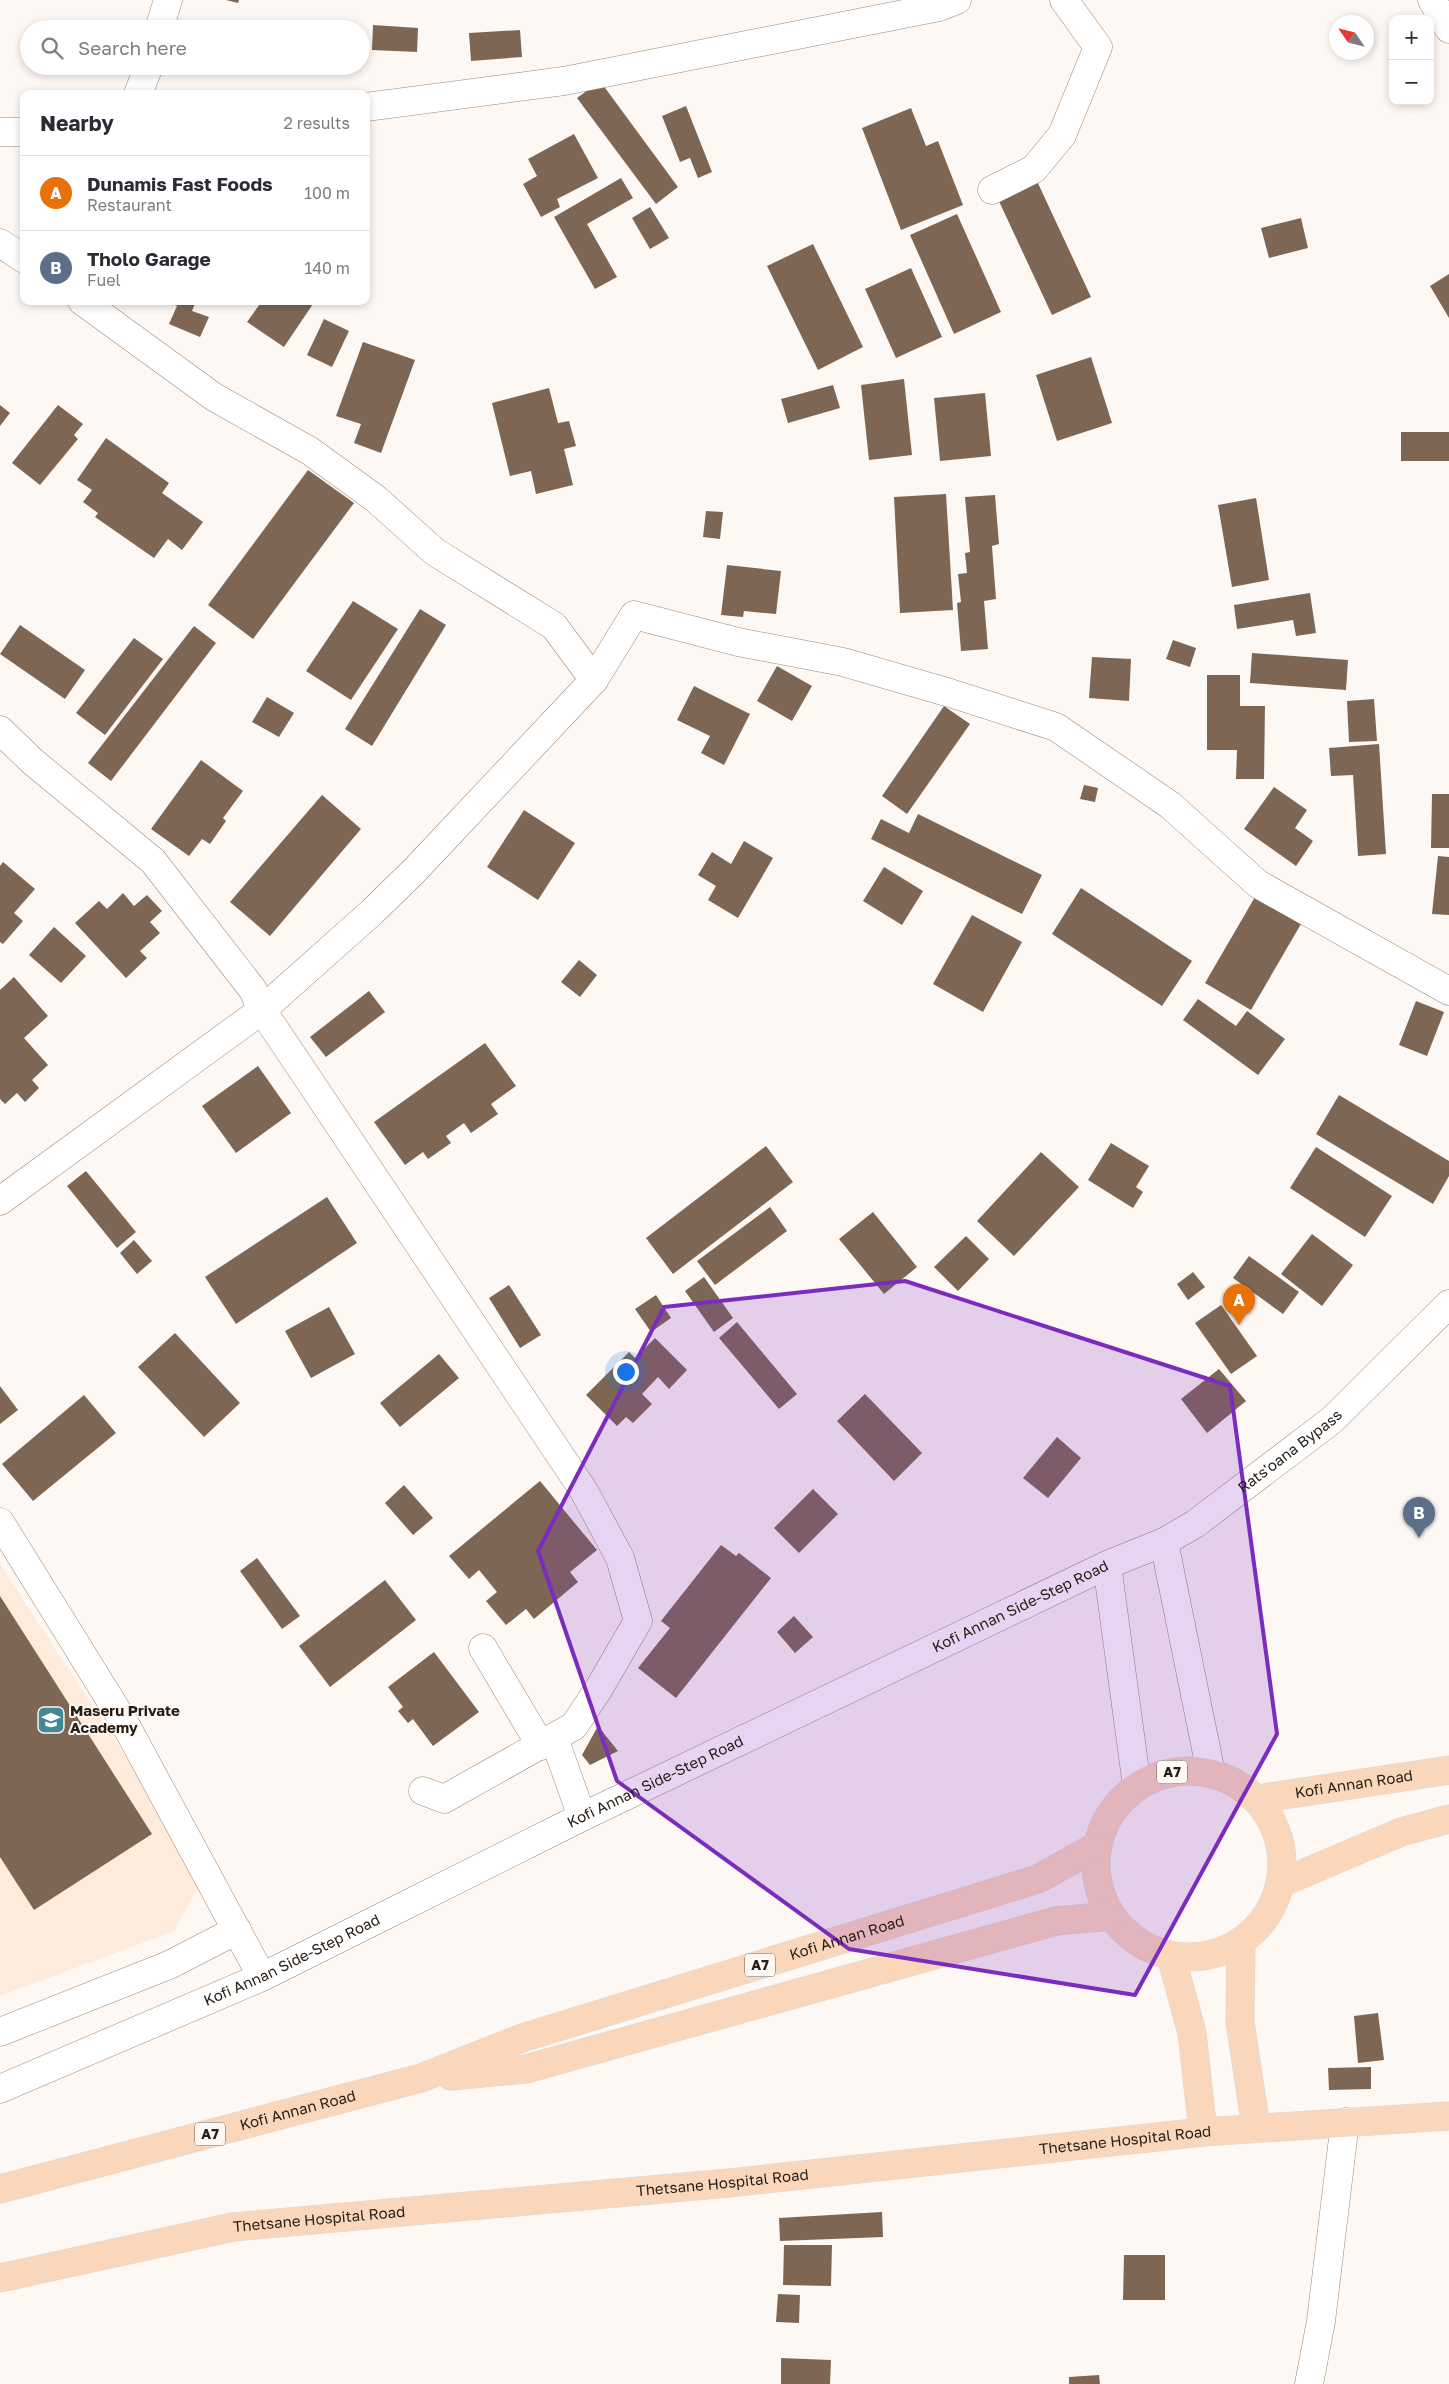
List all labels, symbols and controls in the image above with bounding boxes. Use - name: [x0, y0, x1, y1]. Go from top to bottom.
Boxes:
- north arrow: [1329, 15, 1374, 60]
- map controls: [1389, 15, 1434, 105]
- button: +: [1389, 15, 1434, 60]
- search box: [20, 20, 370, 75]
- icon: search: [38, 34, 66, 62]
- text: Search here: [78, 36, 187, 59]
- button: −: [1389, 60, 1434, 105]
- text: Nearby: [40, 110, 114, 136]
- text: 2 results: [284, 113, 350, 133]
- text: Dunamis Fast Foods: [87, 172, 273, 195]
- text: A: [50, 183, 62, 203]
- text: 100 m: [304, 183, 350, 203]
- text: Restaurant: [87, 195, 172, 215]
- text: Tholo Garage: [87, 247, 211, 270]
- text: B: [50, 258, 62, 278]
- text: 140 m: [304, 258, 350, 278]
- text: Fuel: [87, 270, 121, 290]
- pin: A: [1223, 1284, 1255, 1325]
- your location: [613, 1359, 639, 1385]
- street label: Rats'oana Bypass: [1234, 1405, 1345, 1496]
- pin: B: [1403, 1497, 1435, 1538]
- street label: Kofi Annan Side-Step Road: [929, 1556, 1111, 1656]
- place label: Maseru Private Academy: [70, 1701, 180, 1736]
- school or university icon: Maseru Private Academy: [36, 1705, 66, 1735]
- street label: Kofi Annan Side-Step Road: [564, 1731, 746, 1831]
- road number: A7: [1157, 1760, 1187, 1784]
- street label: Kofi Annan Road: [1294, 1766, 1414, 1801]
- street label: Kofi Annan Side-Step Road: [201, 1910, 383, 2009]
- street label: Kofi Annan Road: [787, 1911, 906, 1963]
- road number: A7: [745, 1954, 775, 1976]
- street label: Kofi Annan Road: [238, 2086, 357, 2133]
- street label: Thetsane Hospital Road: [1038, 2121, 1212, 2158]
- road number: A7: [195, 2122, 225, 2146]
- street label: Thetsane Hospital Road: [636, 2164, 809, 2199]
- street label: Thetsane Hospital Road: [232, 2202, 406, 2235]

